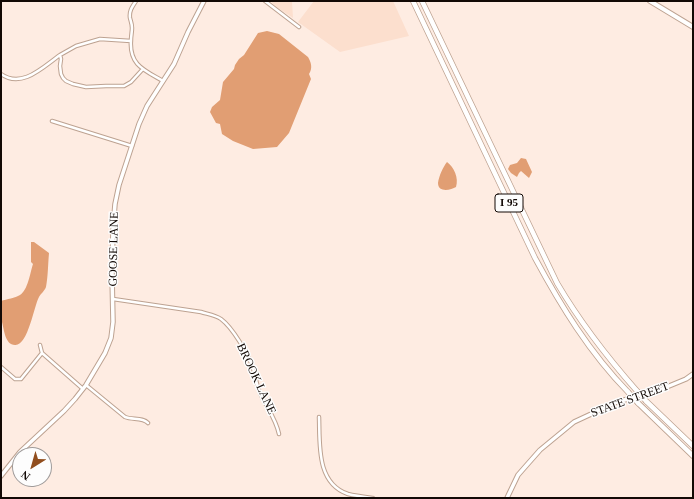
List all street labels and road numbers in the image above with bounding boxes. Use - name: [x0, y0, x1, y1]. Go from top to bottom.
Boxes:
- road number: I 95: [495, 194, 523, 212]
- street label: GOOSE LANE: [106, 211, 122, 287]
- street label: BROOK LANE: [233, 341, 279, 417]
- street label: STATE STREET: [589, 379, 671, 421]

